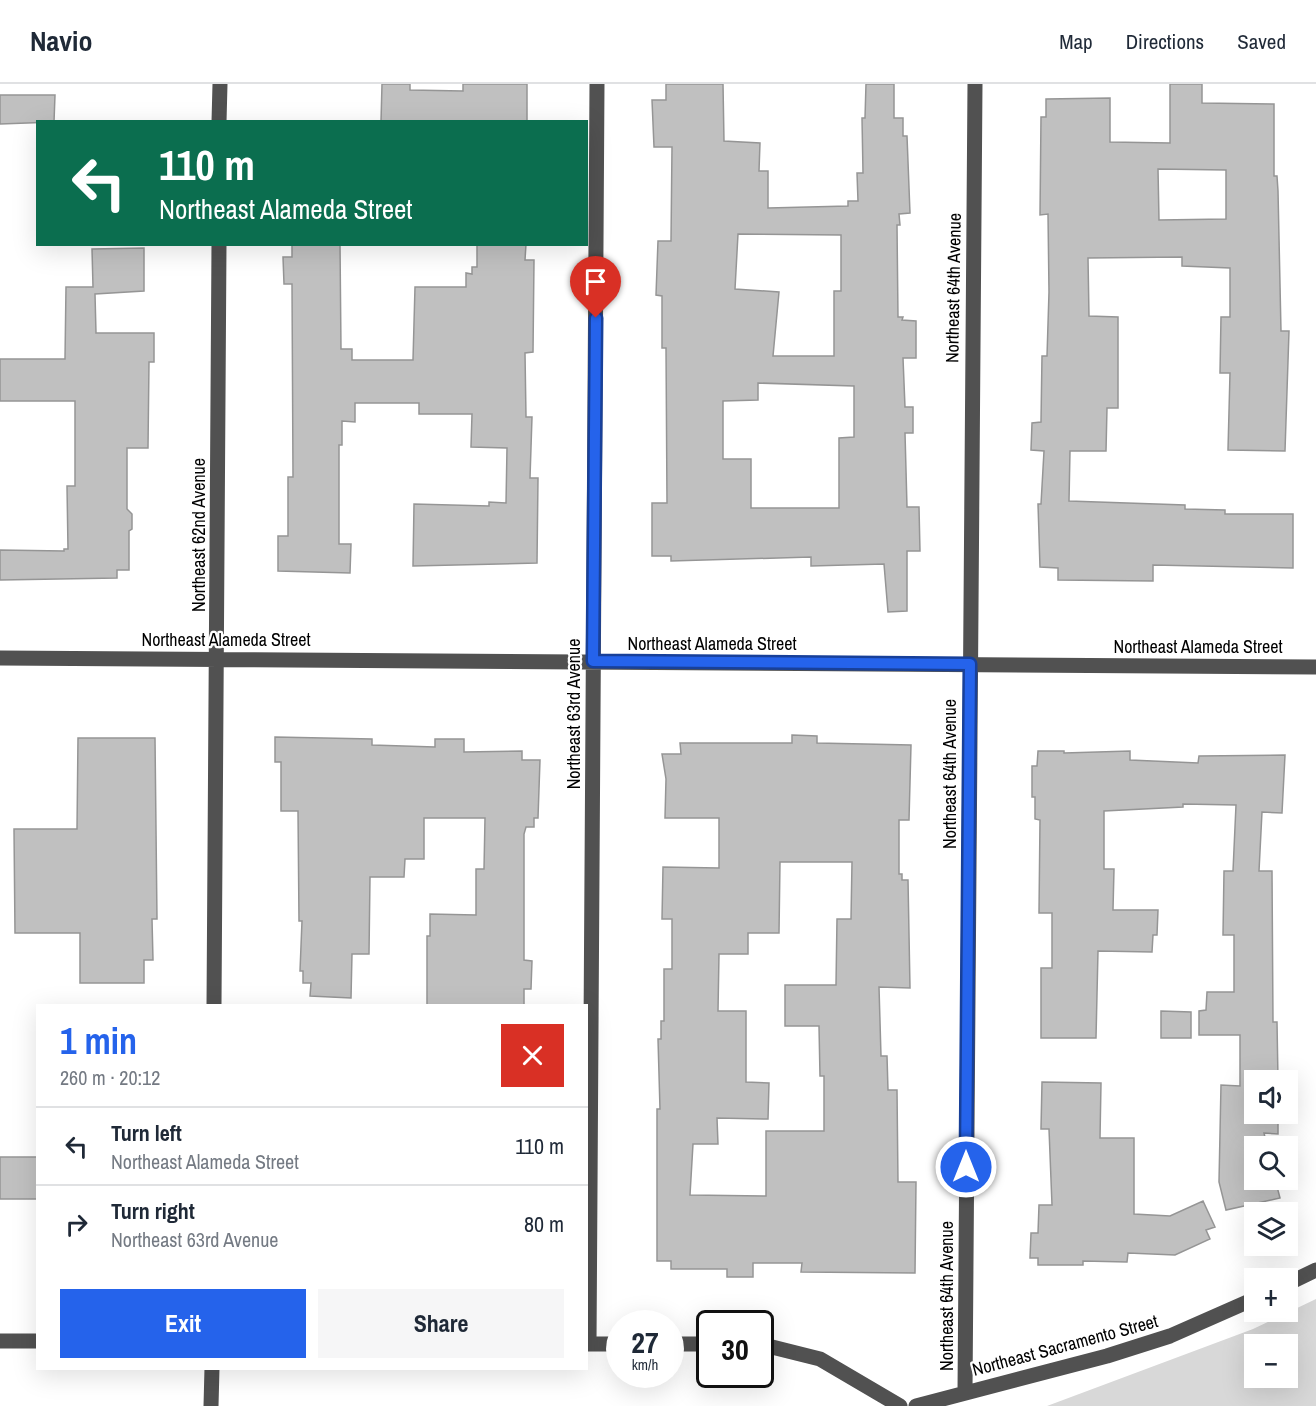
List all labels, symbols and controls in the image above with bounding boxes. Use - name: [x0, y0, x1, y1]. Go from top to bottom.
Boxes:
- text: Navio: [30, 22, 93, 60]
- text: Map: [1059, 27, 1093, 56]
- text: Directions: [1126, 27, 1204, 56]
- text: Saved: [1237, 27, 1286, 56]
- text: 110 m: [159, 137, 255, 193]
- icon: left: [60, 144, 138, 222]
- text: Northeast Alameda Street: [159, 191, 413, 227]
- street label: Northeast 64th Avenue: [939, 213, 967, 363]
- pin: [570, 256, 621, 318]
- icon: arrive: [579, 265, 612, 298]
- street label: Northeast 62nd Avenue: [186, 458, 211, 612]
- street label: Northeast Alameda Street: [141, 627, 311, 652]
- street label: Northeast Alameda Street: [627, 631, 797, 656]
- street label: Northeast Alameda Street: [1113, 634, 1283, 659]
- street label: Northeast 63rd Avenue: [561, 639, 586, 789]
- street label: Northeast 64th Avenue: [937, 699, 962, 849]
- text: 1 min: [60, 1017, 137, 1065]
- button: close: [501, 1024, 564, 1087]
- text: 260 m · 20:12: [60, 1064, 160, 1091]
- map controls: [1244, 1070, 1298, 1388]
- button: sound: [1244, 1070, 1298, 1124]
- text: Turn left: [111, 1118, 182, 1148]
- icon: left: [60, 1130, 93, 1163]
- text: 110 m: [515, 1131, 564, 1161]
- position arrow: [934, 1135, 998, 1199]
- button: search: [1244, 1136, 1298, 1190]
- text: Northeast Alameda Street: [111, 1148, 299, 1175]
- text: Turn right: [111, 1196, 195, 1226]
- button: layers: [1244, 1202, 1298, 1256]
- icon: right: [60, 1208, 93, 1241]
- text: 80 m: [524, 1209, 564, 1239]
- street label: Northeast 64th Avenue: [934, 1221, 959, 1371]
- text: Northeast 63rd Avenue: [111, 1226, 278, 1253]
- button: +: [1244, 1268, 1298, 1322]
- button: Exit: [60, 1289, 306, 1358]
- button: Share: [318, 1289, 564, 1358]
- street label: Northeast Sacramento Street: [969, 1308, 1161, 1382]
- speed limit sign: 30: [696, 1310, 774, 1388]
- text: 27: [631, 1322, 659, 1362]
- button: −: [1244, 1334, 1298, 1388]
- text: km/h: [632, 1354, 658, 1375]

